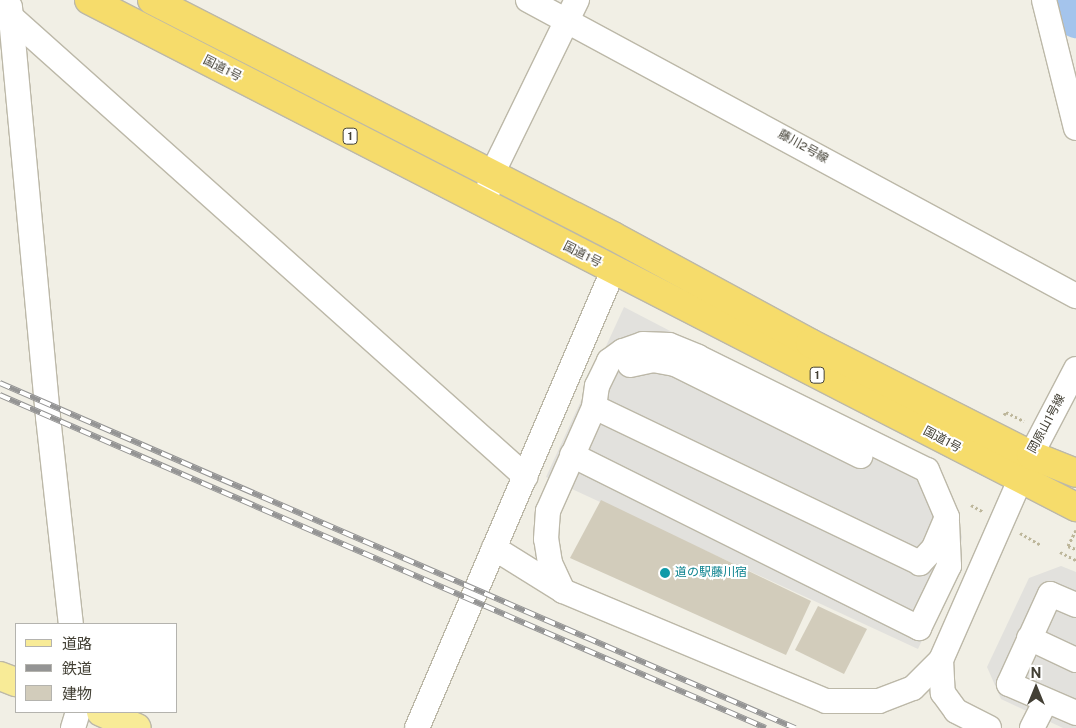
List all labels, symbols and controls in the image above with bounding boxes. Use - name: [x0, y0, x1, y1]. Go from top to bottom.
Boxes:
- street label: 国道1号: [201, 53, 243, 85]
- street label: 藤川2号線: [775, 127, 831, 167]
- road number: 1: [342, 128, 358, 144]
- street label: 国道1号: [561, 239, 603, 271]
- road number: 1: [810, 366, 824, 384]
- street label: 岡原山1号線: [1025, 392, 1069, 456]
- street label: 国道1号: [921, 424, 963, 456]
- place label: 道の駅藤川宿: [675, 566, 747, 580]
- marker: 道の駅藤川宿: [659, 567, 671, 579]
- legend: [15, 623, 178, 713]
- text: 道路: [62, 635, 92, 652]
- text: 鉄道: [62, 660, 92, 677]
- north arrow: [1011, 663, 1061, 713]
- text: N: [1031, 665, 1041, 681]
- text: 建物: [62, 685, 92, 702]

